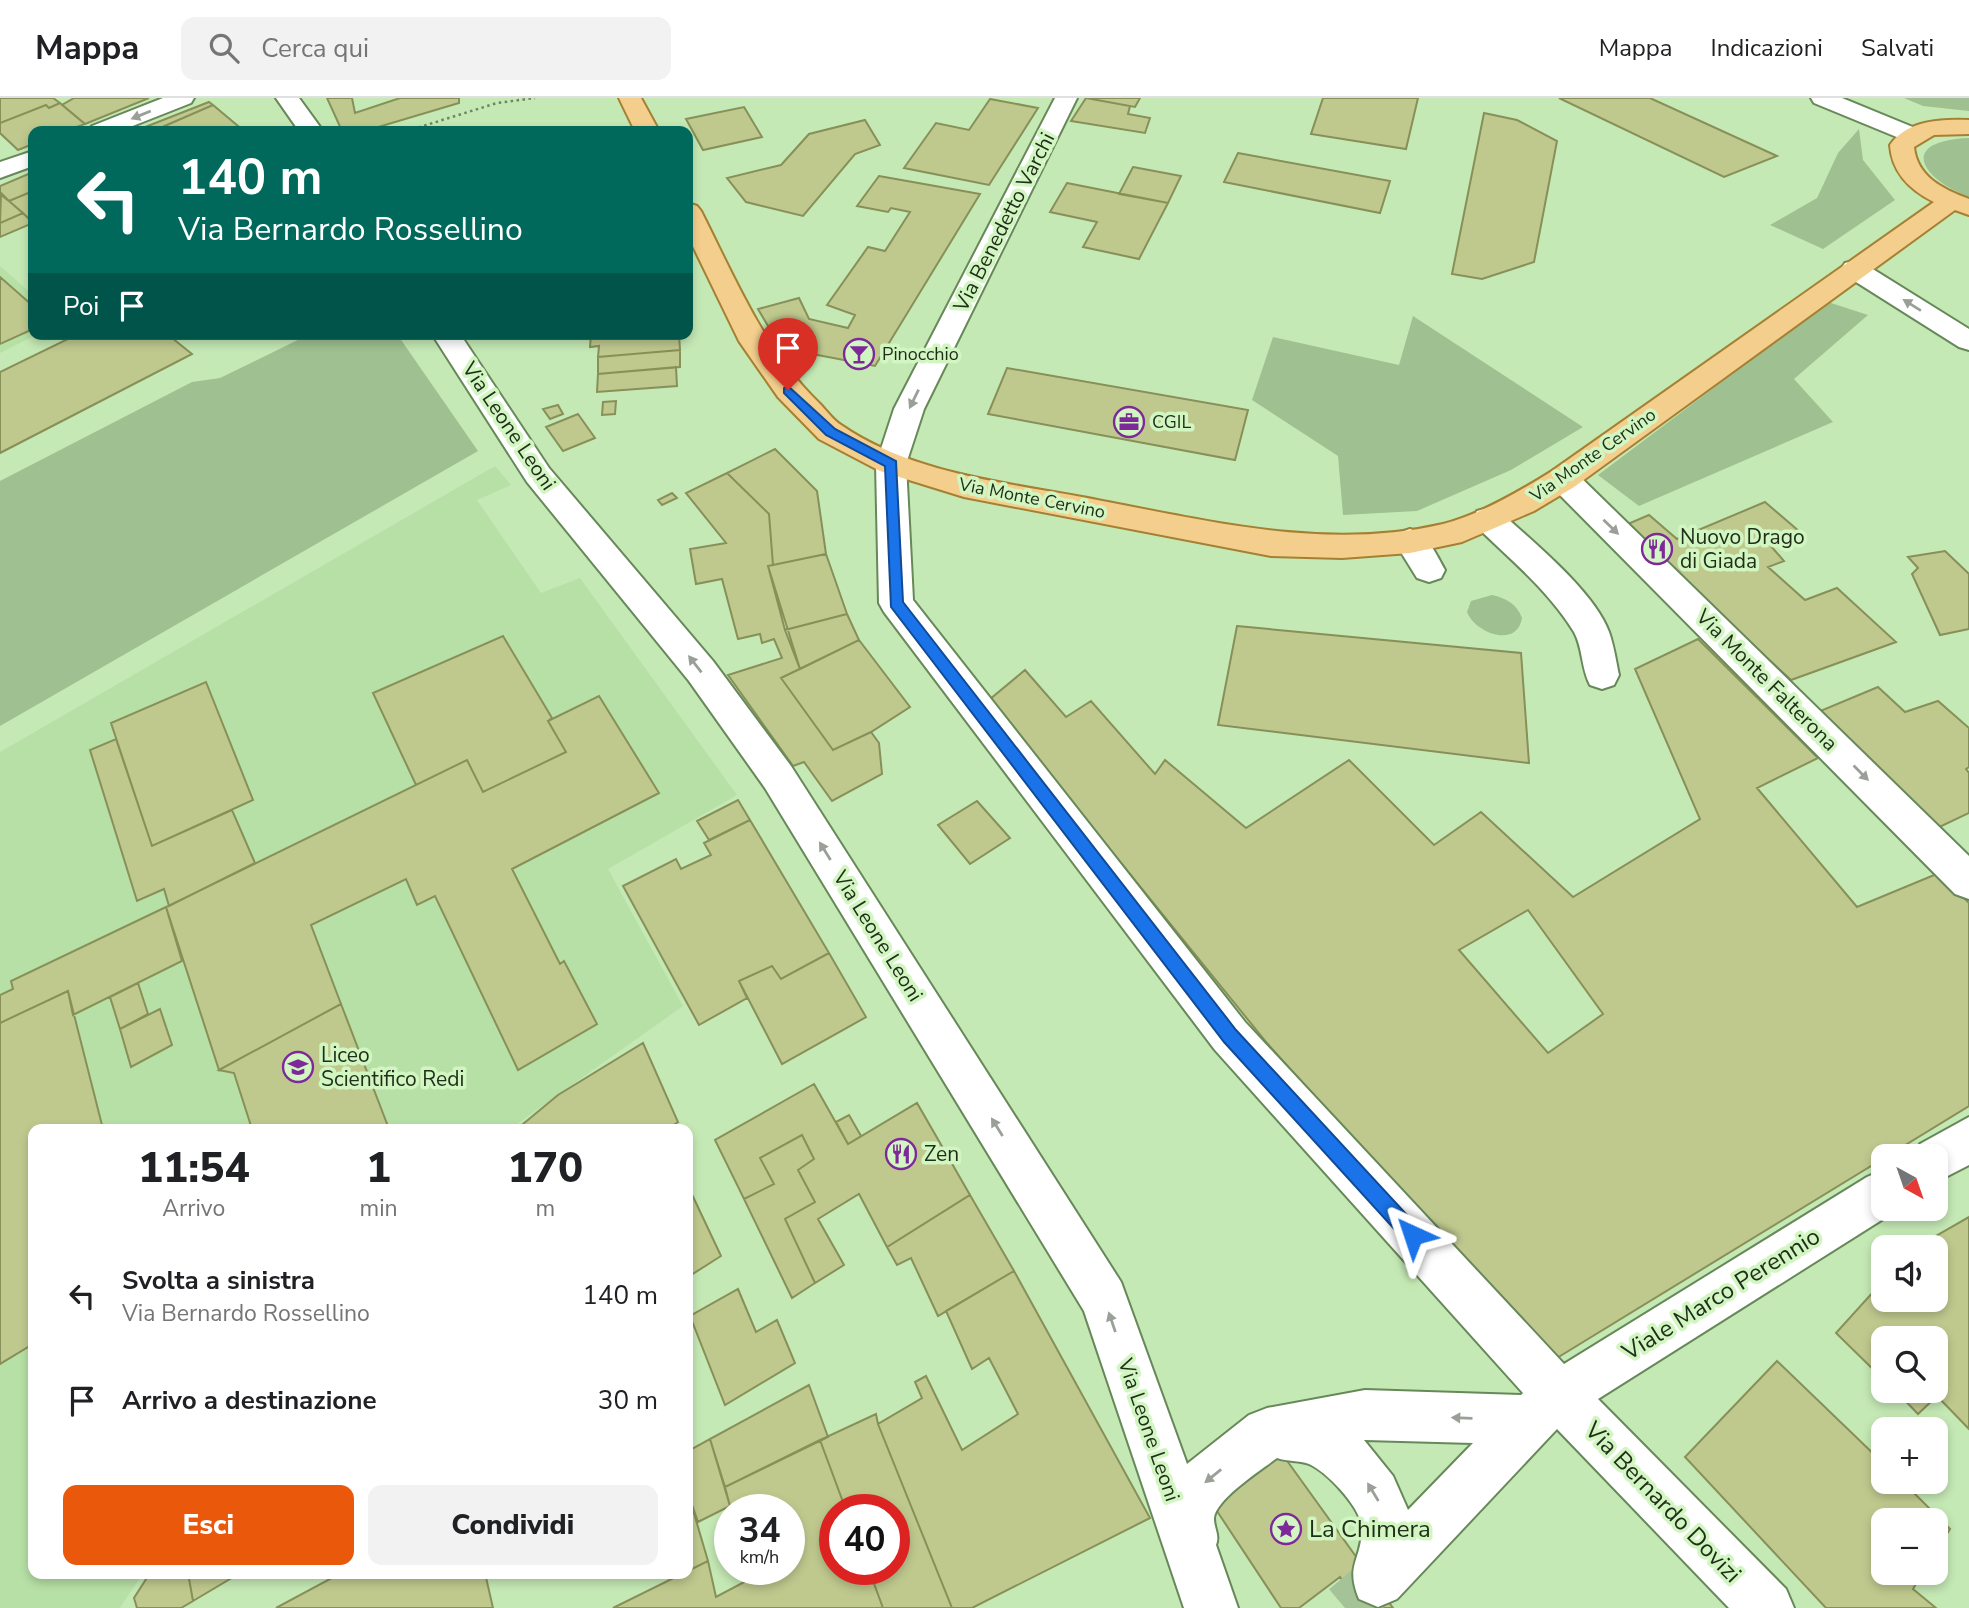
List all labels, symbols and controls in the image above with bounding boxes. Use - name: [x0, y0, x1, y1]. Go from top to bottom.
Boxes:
- search box: [181, 17, 671, 80]
- text: Mappa: [35, 26, 139, 71]
- icon: search: [205, 29, 243, 67]
- text: Cerca qui: [261, 31, 369, 66]
- text: Mappa: [1599, 32, 1673, 64]
- text: Indicazioni: [1711, 32, 1823, 64]
- text: Salvati: [1861, 32, 1934, 64]
- one-way arrow: [131, 109, 152, 120]
- street label: Via Benedetto Varchi: [946, 128, 1061, 317]
- text: 140 m: [178, 144, 322, 211]
- icon: left: [63, 154, 154, 245]
- text: Via Bernardo Rossellino: [178, 208, 523, 251]
- icon: arrive: [113, 287, 151, 325]
- text: Poi: [63, 289, 99, 324]
- one-way arrow: [1902, 298, 1921, 311]
- pin: [758, 318, 818, 390]
- icon: arrive: [769, 329, 807, 367]
- bar icon: Pinocchio: [842, 337, 876, 371]
- place label: Pinocchio: [882, 342, 959, 366]
- street label: Via Leone Leoni: [455, 355, 562, 496]
- one-way arrow: [908, 389, 919, 409]
- street label: Via Monte Cervino: [1524, 403, 1661, 508]
- office icon: CGIL: [1112, 405, 1146, 439]
- place label: CGIL: [1152, 410, 1191, 434]
- street label: Via Monte Cervino: [956, 472, 1107, 524]
- one-way arrow: [1603, 518, 1619, 535]
- place label: Nuovo Drago di Giada: [1680, 523, 1805, 575]
- restaurant icon: Nuovo Drago di Giada: [1640, 532, 1674, 566]
- street label: Via Monte Falterona: [1689, 602, 1844, 757]
- one-way arrow: [688, 655, 703, 672]
- one-way arrow: [1852, 764, 1869, 781]
- one-way arrow: [818, 841, 831, 860]
- street label: Via Leone Leoni: [826, 864, 929, 1007]
- place label: Liceo Scientifico Redi: [321, 1041, 464, 1093]
- school or university icon: Liceo Scientifico Redi: [281, 1050, 315, 1084]
- one-way arrow: [990, 1117, 1003, 1136]
- restaurant icon: Zen: [884, 1137, 918, 1171]
- text: 11:54: [138, 1140, 250, 1197]
- text: 1: [366, 1140, 391, 1197]
- text: 170: [508, 1140, 583, 1197]
- place label: Zen: [924, 1140, 959, 1168]
- north arrow: [1871, 1144, 1948, 1222]
- map controls: [1871, 1144, 1948, 1585]
- text: Arrivo: [162, 1193, 225, 1224]
- text: min: [360, 1193, 398, 1224]
- text: m: [535, 1193, 555, 1224]
- position arrow: [1376, 1198, 1450, 1272]
- street label: Viale Marco Perennio: [1615, 1220, 1826, 1368]
- button: sound: [1871, 1235, 1948, 1312]
- text: Svolta a sinistra: [122, 1263, 315, 1298]
- icon: left: [63, 1277, 101, 1315]
- text: 140 m: [582, 1278, 658, 1313]
- text: Via Bernardo Rossellino: [122, 1298, 370, 1329]
- one-way arrow: [1106, 1311, 1117, 1332]
- button: search: [1871, 1326, 1948, 1403]
- street label: Via Leone Leoni: [1111, 1354, 1187, 1505]
- icon: arrive: [63, 1382, 101, 1420]
- text: Arrivo a destinazione: [122, 1383, 377, 1418]
- text: 30 m: [598, 1383, 658, 1418]
- one-way arrow: [1450, 1412, 1472, 1424]
- street label: Via Bernardo Dovizi: [1577, 1414, 1748, 1590]
- button: +: [1871, 1417, 1948, 1494]
- one-way arrow: [1205, 1468, 1223, 1483]
- one-way arrow: [1366, 1482, 1379, 1502]
- button: Esci: [63, 1485, 354, 1565]
- button: Condividi: [368, 1485, 658, 1565]
- speed limit sign: 40: [819, 1494, 910, 1585]
- text: 34: [738, 1507, 781, 1554]
- button: −: [1871, 1508, 1948, 1585]
- place icon: La Chimera: [1269, 1512, 1303, 1546]
- place label: La Chimera: [1309, 1513, 1431, 1545]
- text: km/h: [740, 1545, 779, 1569]

